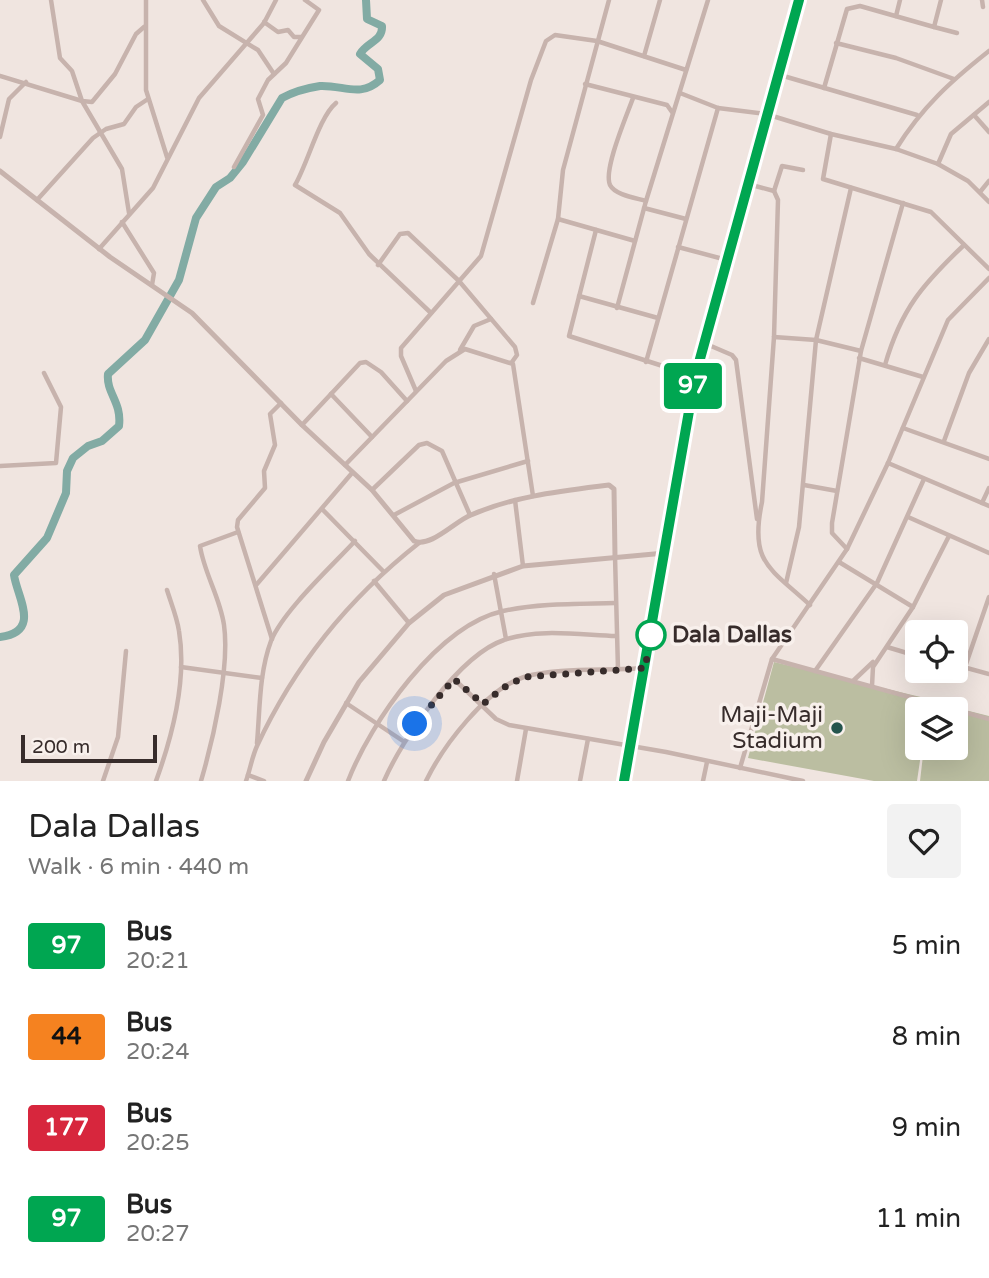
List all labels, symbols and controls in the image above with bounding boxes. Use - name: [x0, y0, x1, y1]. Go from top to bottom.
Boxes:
- line badge: 97: [662, 363, 724, 409]
- text: 97: [678, 371, 708, 400]
- marker: Dala Dallas: [636, 620, 666, 650]
- map controls: [905, 620, 968, 760]
- button: locate: [905, 620, 968, 683]
- place label: Dala Dallas: [672, 621, 792, 649]
- button: layers: [905, 697, 968, 760]
- place label: Maji-Maji Stadium: [720, 701, 823, 755]
- your location: [397, 706, 432, 741]
- marker: Maji-Maji Stadium: [829, 720, 845, 736]
- scale bar: [21, 732, 158, 764]
- text: 200 m: [32, 736, 90, 758]
- button: heart: [887, 804, 961, 878]
- text: Dala Dallas: [28, 807, 200, 846]
- text: Walk · 6 min · 440 m: [28, 853, 249, 881]
- text: Bus: [126, 916, 172, 947]
- text: 5 min: [892, 930, 961, 961]
- text: 97: [51, 931, 82, 960]
- text: 20:21: [126, 947, 190, 975]
- text: Bus: [126, 1007, 172, 1038]
- text: 8 min: [892, 1021, 961, 1052]
- text: 44: [51, 1022, 82, 1051]
- text: 20:24: [126, 1038, 190, 1066]
- text: Bus: [126, 1098, 172, 1129]
- text: 9 min: [892, 1112, 961, 1143]
- text: 177: [44, 1113, 89, 1142]
- text: 20:25: [126, 1129, 190, 1157]
- text: Bus: [126, 1189, 172, 1220]
- text: 11 min: [875, 1203, 961, 1234]
- text: 97: [51, 1204, 82, 1233]
- text: 20:27: [126, 1220, 190, 1248]

